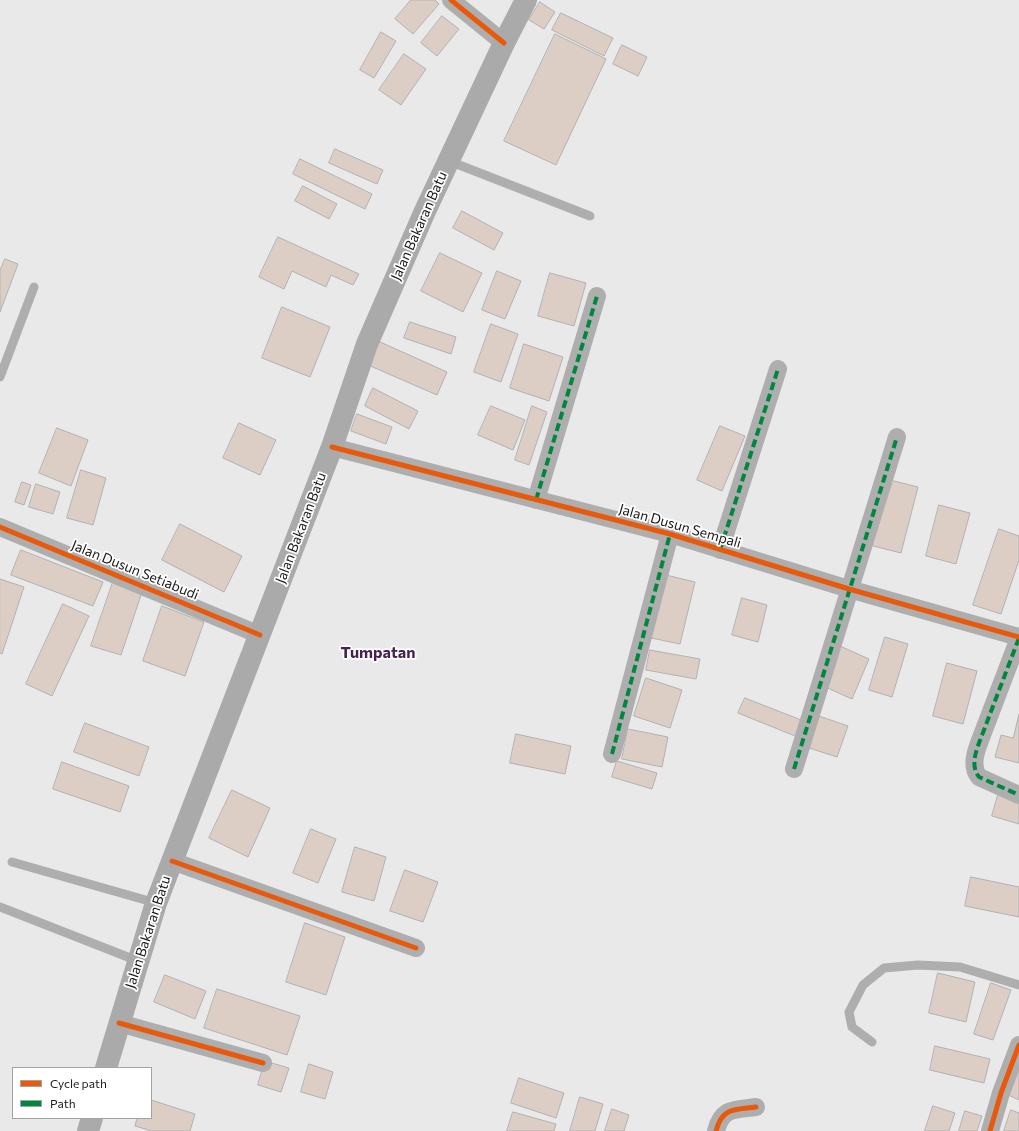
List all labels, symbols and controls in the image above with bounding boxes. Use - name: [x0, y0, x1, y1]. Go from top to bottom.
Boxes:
- street label: Jalan Bakaran Batu: [387, 169, 451, 283]
- street label: Jalan Bakaran Batu: [272, 470, 330, 586]
- street label: Jalan Dusun Sempali: [617, 500, 743, 552]
- street label: Jalan Dusun Setiabudi: [69, 537, 201, 603]
- district label: Tumpatan: [341, 643, 415, 663]
- street label: Jalan Bakaran Batu: [122, 873, 174, 991]
- legend: [12, 1067, 152, 1119]
- text: Cycle path: [50, 1076, 107, 1090]
- text: Path: [50, 1096, 76, 1110]

